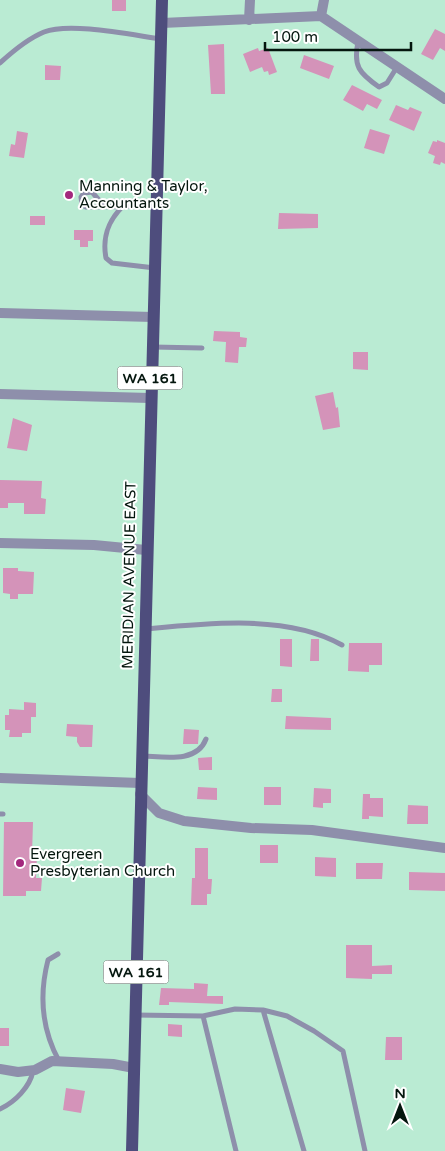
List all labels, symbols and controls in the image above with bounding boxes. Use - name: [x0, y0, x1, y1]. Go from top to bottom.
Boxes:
- scale bar: [265, 20, 411, 52]
- text: 100 m: [272, 28, 318, 46]
- place label: Manning & Taylor, Accountants: [79, 177, 208, 212]
- marker: Manning & Taylor, Accountants: [63, 189, 75, 201]
- road number: WA 161: [118, 366, 182, 389]
- street label: MERIDIAN AVENUE EAST: [118, 481, 140, 669]
- place label: Evergreen Presbyterian Church: [30, 845, 175, 880]
- marker: Evergreen Presbyterian Church: [14, 857, 26, 869]
- road number: WA 161: [104, 960, 168, 984]
- north arrow: [375, 1081, 425, 1131]
- text: N: [394, 1085, 406, 1102]

